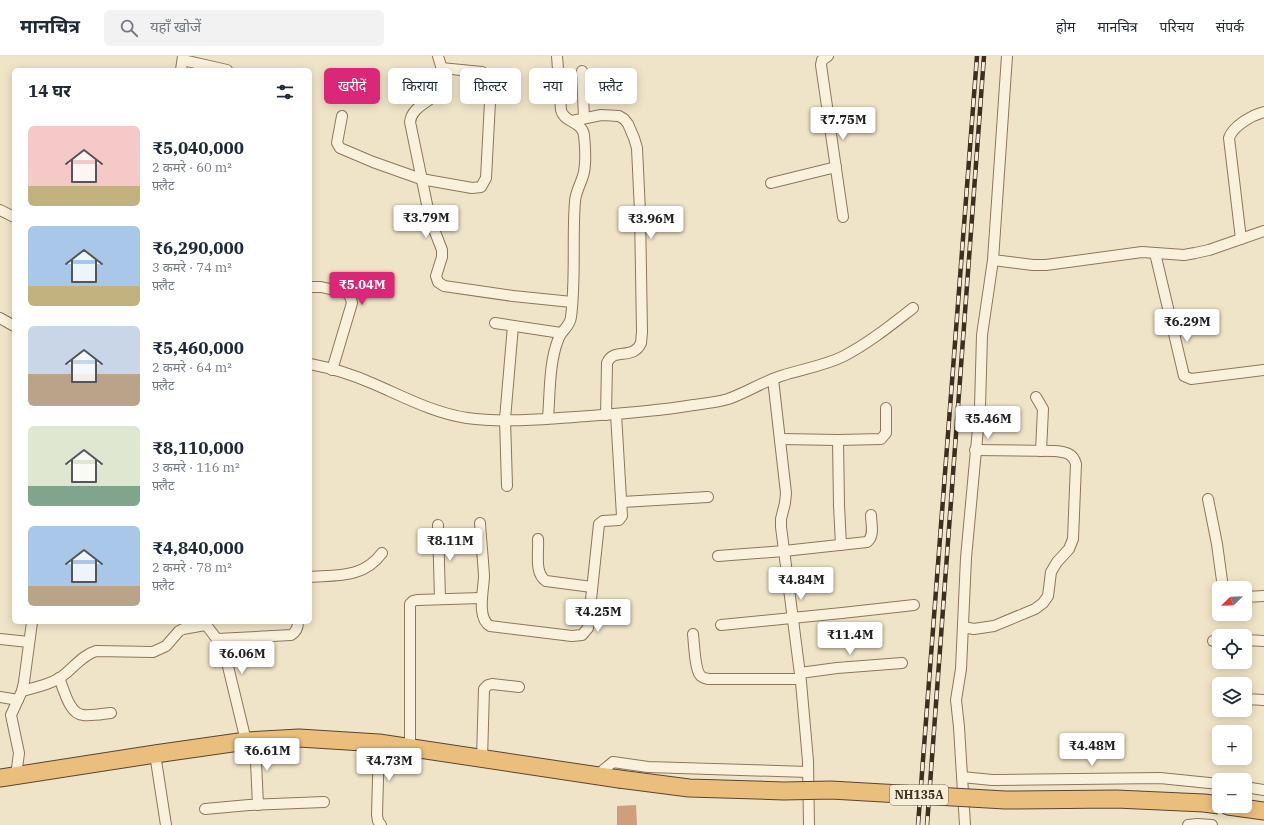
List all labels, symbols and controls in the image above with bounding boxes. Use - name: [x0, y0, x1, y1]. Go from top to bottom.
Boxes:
- search box: [104, 10, 384, 46]
- text: मानचित्र: [20, 14, 80, 38]
- icon: search: [118, 17, 140, 39]
- text: यहाँ खोजें: [150, 17, 201, 36]
- text: होम: [1056, 18, 1075, 36]
- text: मानचित्र: [1097, 18, 1138, 36]
- text: परिचय: [1160, 18, 1194, 36]
- text: संपर्क: [1216, 18, 1244, 36]
- chip: खरीदें: [324, 68, 380, 104]
- chip: किराया: [388, 68, 452, 104]
- chip: फ़िल्टर: [460, 68, 521, 104]
- chip: नया: [529, 68, 577, 104]
- chip: फ़्लैट: [585, 68, 637, 104]
- text: 14 घर: [28, 80, 71, 102]
- icon: filters: [274, 81, 296, 103]
- pin: ₹7.75M: [810, 107, 876, 141]
- text: ₹7.75M: [819, 111, 867, 128]
- text: ₹5,040,000: [152, 137, 244, 159]
- icon: home: [60, 142, 108, 190]
- text: 2 कमरे · 60 m²: [152, 159, 232, 176]
- text: फ़्लैट: [152, 177, 175, 194]
- pin: ₹3.79M: [393, 205, 459, 239]
- pin: ₹3.96M: [618, 206, 684, 240]
- text: ₹3.79M: [402, 209, 450, 226]
- text: ₹3.96M: [627, 210, 675, 227]
- text: ₹6,290,000: [152, 237, 244, 259]
- icon: home: [60, 242, 108, 290]
- text: 3 कमरे · 74 m²: [152, 259, 232, 276]
- pin: ₹5.04M: [329, 272, 395, 306]
- text: ₹5.04M: [338, 276, 386, 293]
- text: फ़्लैट: [152, 277, 175, 294]
- pin: ₹6.29M: [1154, 309, 1220, 343]
- text: ₹6.29M: [1163, 313, 1211, 330]
- text: ₹5,460,000: [152, 337, 244, 359]
- icon: home: [60, 342, 108, 390]
- text: 2 कमरे · 64 m²: [152, 359, 232, 376]
- text: फ़्लैट: [152, 377, 175, 394]
- pin: ₹5.46M: [955, 406, 1021, 440]
- text: ₹5.46M: [964, 410, 1012, 427]
- text: ₹8,110,000: [152, 437, 244, 459]
- icon: home: [60, 442, 108, 490]
- text: 3 कमरे · 116 m²: [152, 459, 239, 476]
- text: फ़्लैट: [152, 477, 175, 494]
- pin: ₹8.11M: [417, 528, 483, 562]
- text: ₹8.11M: [426, 532, 474, 549]
- text: ₹4,840,000: [152, 537, 244, 559]
- icon: home: [60, 542, 108, 590]
- text: 2 कमरे · 78 m²: [152, 559, 232, 576]
- pin: ₹4.84M: [768, 567, 834, 601]
- text: ₹4.84M: [777, 571, 825, 588]
- text: फ़्लैट: [152, 577, 175, 594]
- north arrow: [1212, 581, 1252, 621]
- map controls: [1212, 581, 1252, 813]
- pin: ₹4.25M: [565, 599, 631, 633]
- text: ₹4.25M: [574, 603, 622, 620]
- pin: ₹11.4M: [817, 622, 883, 656]
- text: ₹11.4M: [826, 626, 874, 643]
- button: locate: [1212, 629, 1252, 669]
- pin: ₹6.06M: [209, 641, 275, 675]
- text: ₹6.06M: [218, 645, 266, 662]
- button: layers: [1212, 677, 1252, 717]
- button: +: [1212, 725, 1252, 765]
- pin: ₹4.48M: [1059, 733, 1125, 767]
- text: ₹4.48M: [1068, 737, 1116, 754]
- pin: ₹6.61M: [234, 738, 300, 772]
- text: ₹6.61M: [243, 742, 291, 759]
- pin: ₹4.73M: [356, 748, 422, 782]
- text: ₹4.73M: [365, 752, 413, 769]
- button: −: [1212, 773, 1252, 813]
- road number: NH135A: [890, 785, 948, 805]

